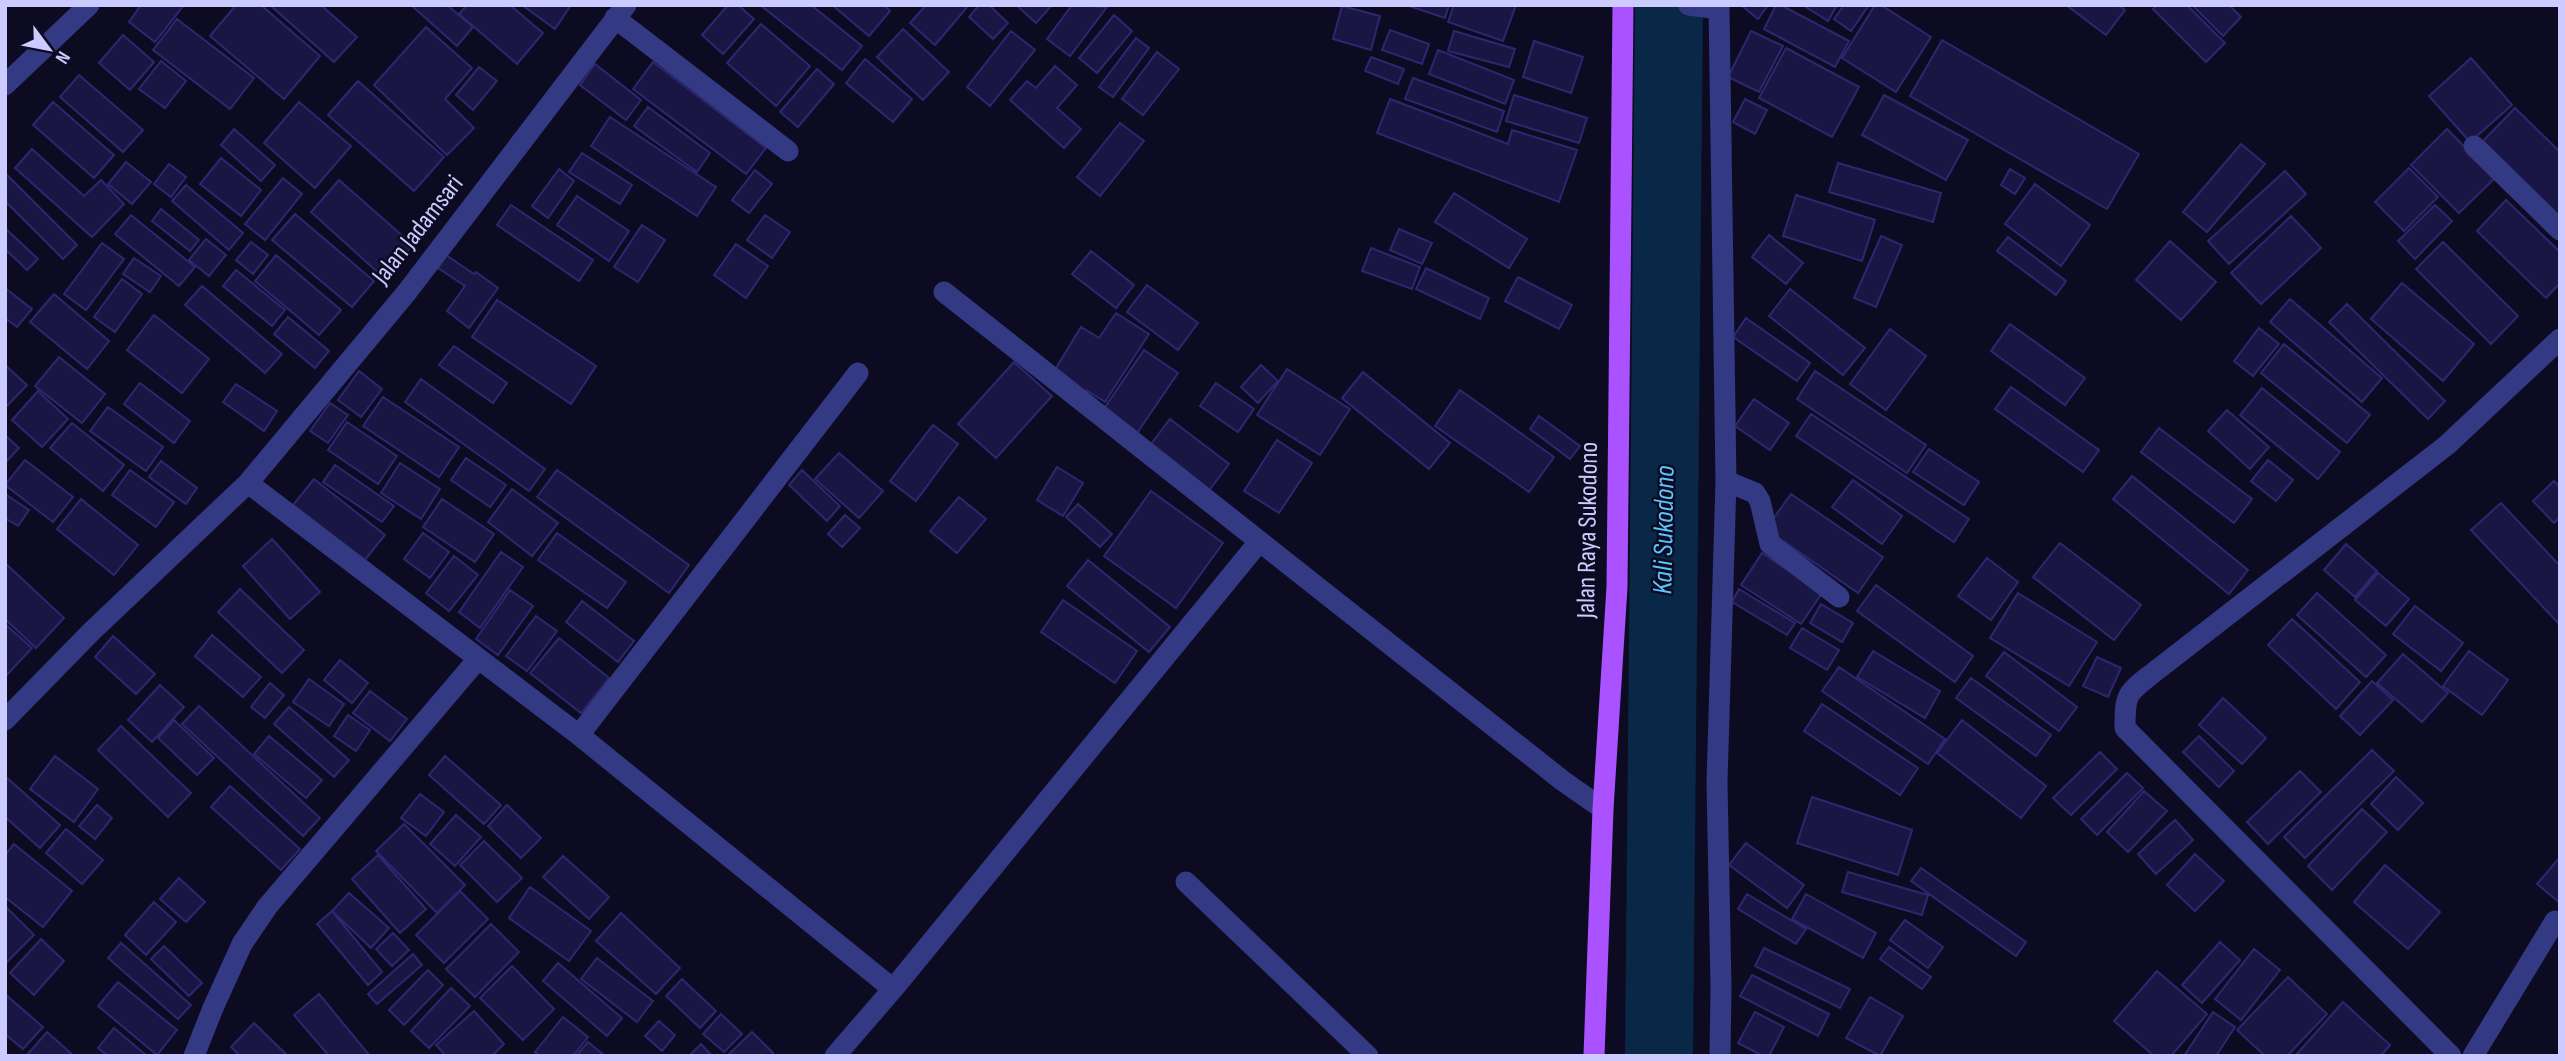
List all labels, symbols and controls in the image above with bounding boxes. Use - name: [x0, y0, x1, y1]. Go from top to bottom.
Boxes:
- north arrow: [14, 14, 84, 84]
- text: N: [50, 47, 75, 68]
- street label: Jalan Jadamsari: [365, 169, 470, 292]
- street label: Jalan Raya Sukodono: [1571, 441, 1605, 620]
- water label: Kali Sukodono: [1646, 465, 1682, 595]

